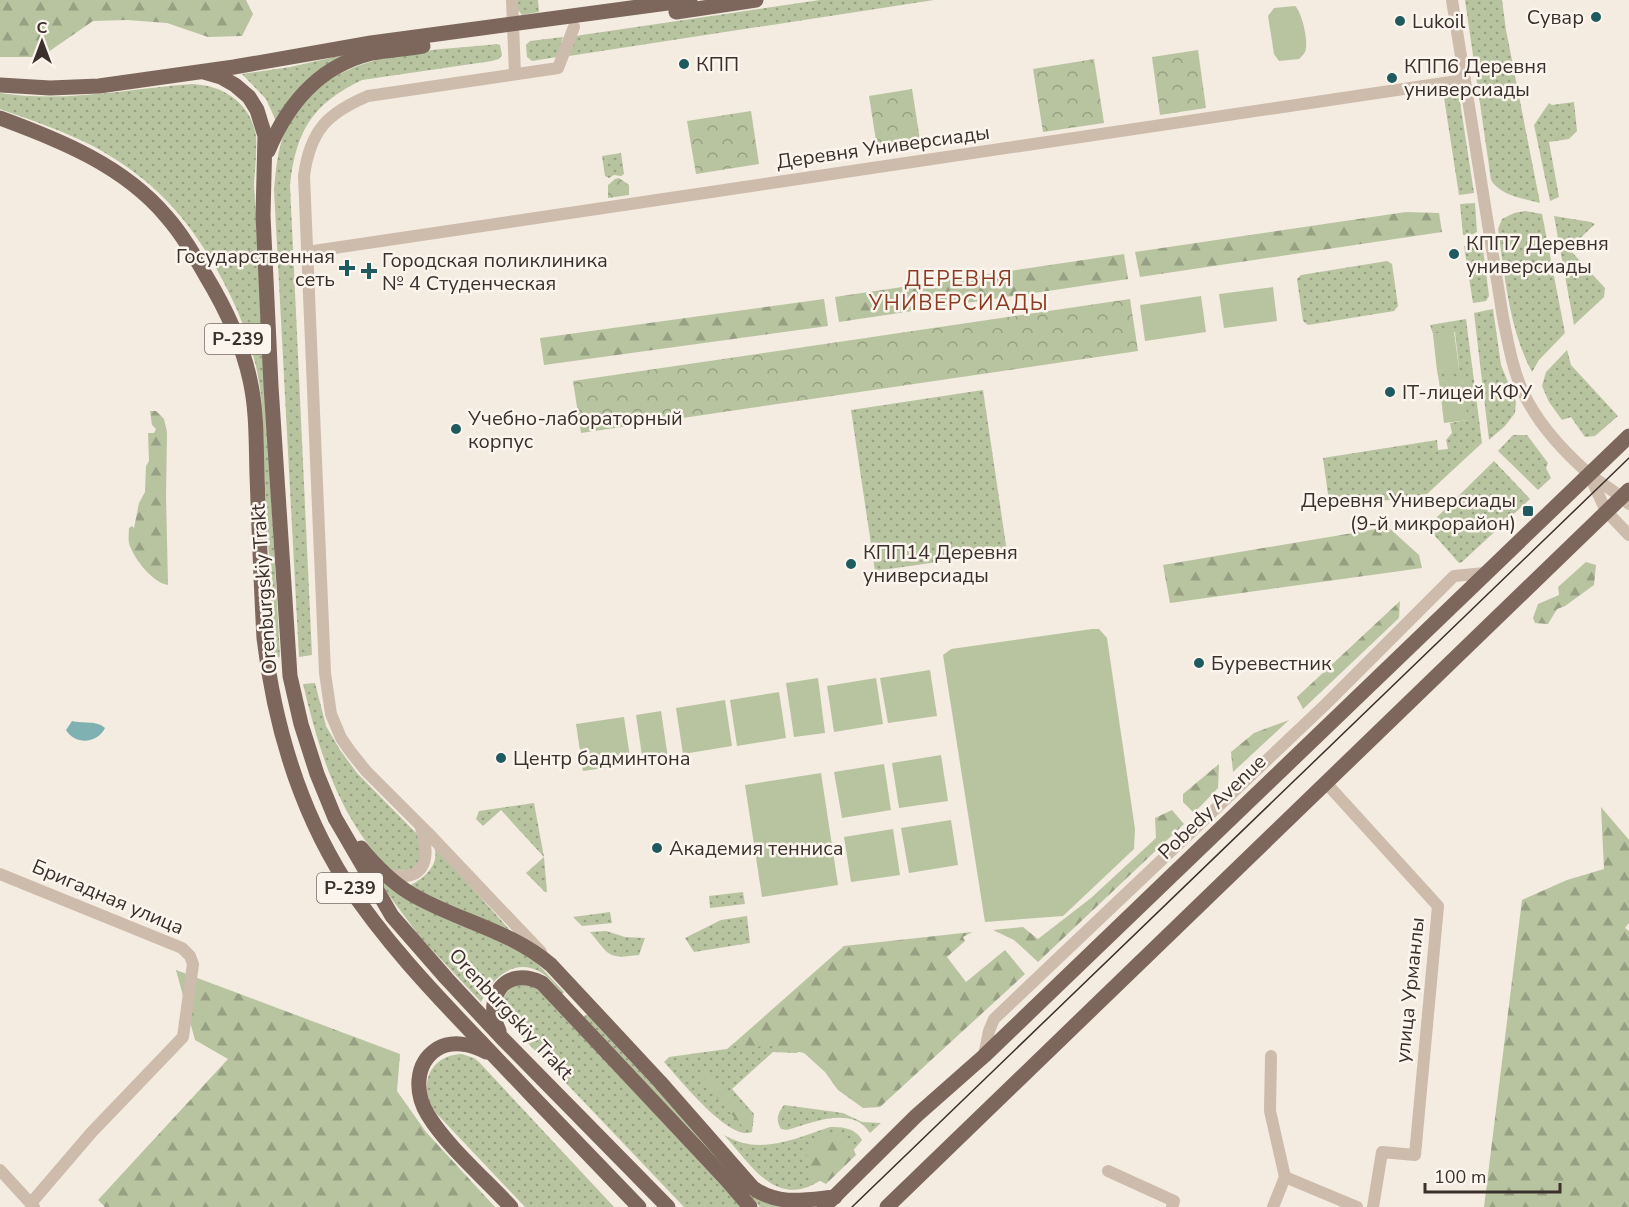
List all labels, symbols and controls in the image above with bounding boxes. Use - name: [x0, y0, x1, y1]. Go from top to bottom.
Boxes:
- place label: Сувар: [1527, 4, 1584, 31]
- place label: Lukoil: [1412, 8, 1465, 35]
- marker: Сувар: [1589, 10, 1603, 24]
- north arrow: [12, 12, 72, 72]
- marker: Lukoil: [1393, 14, 1407, 28]
- text: С: [37, 17, 48, 39]
- place label: КПП: [696, 51, 739, 78]
- place label: КПП6 Деревня универсиады: [1404, 53, 1547, 103]
- marker: КПП: [677, 57, 691, 71]
- marker: КПП6 Деревня универсиады: [1385, 71, 1399, 85]
- street label: Деревня Универсиады: [775, 119, 991, 175]
- place label: КПП7 Деревня универсиады: [1466, 230, 1609, 280]
- place label: Государственная сеть: [176, 243, 335, 293]
- place label: Городская поликлиника № 4 Студенческая: [382, 247, 608, 297]
- marker: КПП7 Деревня универсиады: [1447, 247, 1461, 261]
- marker: Государственная сеть: [340, 261, 354, 275]
- marker: Городская поликлиника № 4 Студенческая: [360, 262, 378, 280]
- district label: ДЕРЕВНЯ УНИВЕРСИАДЫ: [868, 265, 1049, 317]
- road number: Р-239: [205, 324, 271, 354]
- place label: IT-лицей КФУ: [1402, 379, 1532, 406]
- marker: IT-лицей КФУ: [1383, 385, 1397, 399]
- place label: Учебно-лабораторный корпус: [467, 405, 683, 455]
- marker: Учебно-лабораторный корпус: [449, 422, 463, 436]
- place label: Деревня Универсиады (9-й микрорайон): [1301, 487, 1516, 537]
- street label: Orenburgskiy Trakt: [245, 502, 283, 675]
- marker: Деревня Универсиады (9-й микрорайон): [1521, 504, 1535, 518]
- place label: КПП14 Деревня универсиады: [863, 539, 1018, 589]
- marker: КПП14 Деревня универсиады: [844, 557, 858, 571]
- place label: Буревестник: [1211, 650, 1332, 677]
- marker: Буревестник: [1192, 656, 1206, 670]
- place label: Центр бадминтона: [513, 745, 691, 772]
- street label: Pobedy Avenue: [1152, 748, 1272, 866]
- marker: Центр бадминтона: [494, 751, 508, 765]
- place label: Академия тенниса: [669, 835, 843, 862]
- marker: Академия тенниса: [650, 841, 664, 855]
- street label: Бригадная улица: [28, 853, 188, 941]
- road number: Р-239: [317, 873, 383, 903]
- street label: улица Урманлы: [1389, 916, 1431, 1064]
- street label: Orenburgskiy Trakt: [443, 942, 580, 1086]
- scale bar: [1425, 1156, 1560, 1194]
- text: 100 m: [1434, 1165, 1486, 1189]

